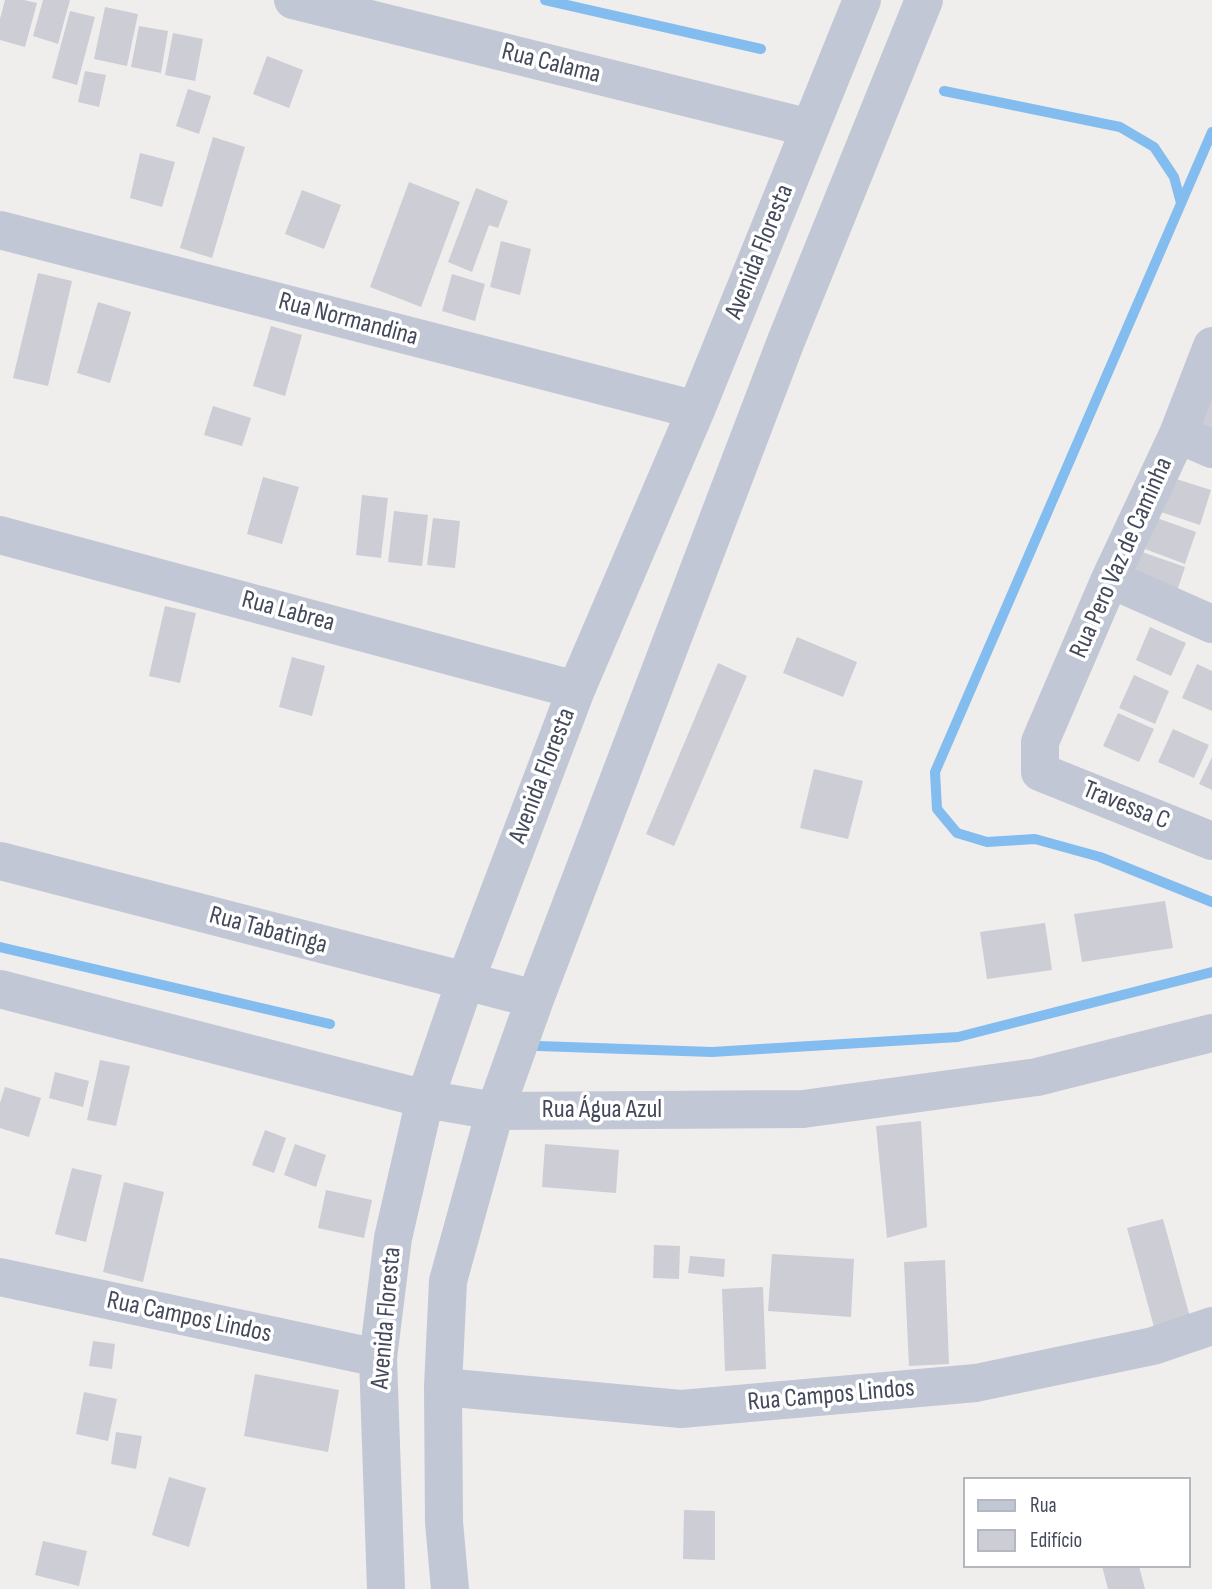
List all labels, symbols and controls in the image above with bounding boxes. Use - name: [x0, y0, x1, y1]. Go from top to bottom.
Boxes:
- street label: Rua Calama: [498, 37, 604, 91]
- street label: Avenida Floresta: [719, 180, 801, 324]
- street label: Rua Normandina: [275, 286, 421, 354]
- street label: Rua Pero Vaz de Caminha: [1064, 453, 1180, 663]
- street label: Rua Labrea: [238, 585, 338, 639]
- street label: Avenida Floresta: [503, 704, 583, 848]
- street label: Travessa C: [1078, 775, 1174, 837]
- street label: Rua Tabatinga: [206, 900, 330, 962]
- street label: Rua Água Azul: [542, 1094, 662, 1126]
- street label: Avenida Floresta: [365, 1246, 409, 1390]
- street label: Rua Campos Lindos: [104, 1285, 274, 1351]
- street label: Rua Campos Lindos: [746, 1373, 916, 1419]
- legend: [964, 1477, 1191, 1568]
- text: Rua: [1030, 1493, 1057, 1518]
- text: Edifício: [1030, 1528, 1082, 1553]

